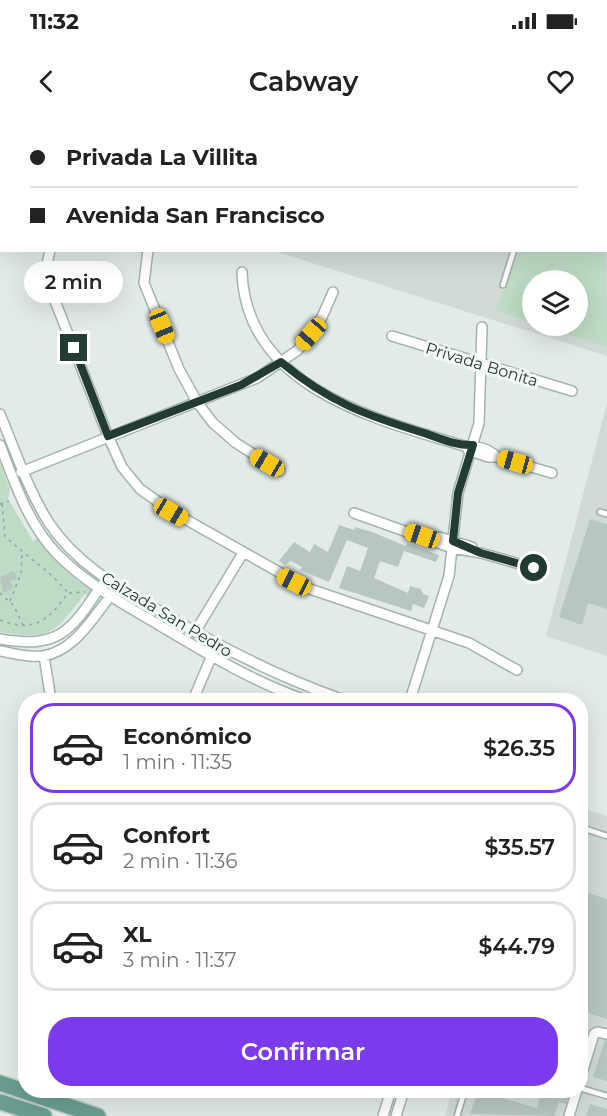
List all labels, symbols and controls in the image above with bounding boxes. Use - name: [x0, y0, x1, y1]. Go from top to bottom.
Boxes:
- text: 11:32: [30, 8, 79, 35]
- icon: back: [30, 65, 63, 98]
- text: Cabway: [249, 65, 358, 98]
- icon: heart: [544, 65, 577, 98]
- text: Privada La Villita: [66, 144, 258, 171]
- text: Avenida San Francisco: [66, 202, 325, 229]
- callout: 2 min: [25, 261, 124, 303]
- text: 2 min: [45, 270, 102, 294]
- map controls: [522, 270, 588, 336]
- button: layers: [522, 270, 588, 336]
- car: [147, 306, 177, 346]
- car: [292, 315, 330, 353]
- route end: [60, 334, 87, 361]
- street label: Privada Bonita: [423, 338, 540, 391]
- car: [247, 446, 287, 480]
- car: [495, 448, 535, 476]
- car: [151, 495, 191, 529]
- car: [402, 522, 442, 550]
- route start: [520, 554, 547, 581]
- car: [274, 566, 314, 598]
- street label: Calzada San Pedro: [98, 568, 236, 661]
- icon: car: [51, 721, 105, 775]
- text: Económico: [123, 723, 252, 750]
- text: $26.35: [483, 735, 555, 762]
- text: 1 min · 11:35: [123, 750, 232, 774]
- icon: car: [51, 820, 105, 874]
- text: Confort: [123, 822, 210, 849]
- text: $35.57: [485, 834, 555, 861]
- text: 2 min · 11:36: [123, 849, 237, 873]
- icon: car: [51, 919, 105, 973]
- text: XL: [123, 921, 152, 948]
- text: $44.79: [478, 933, 555, 960]
- text: 3 min · 11:37: [123, 948, 237, 972]
- button: Confirmar: [48, 1017, 558, 1086]

